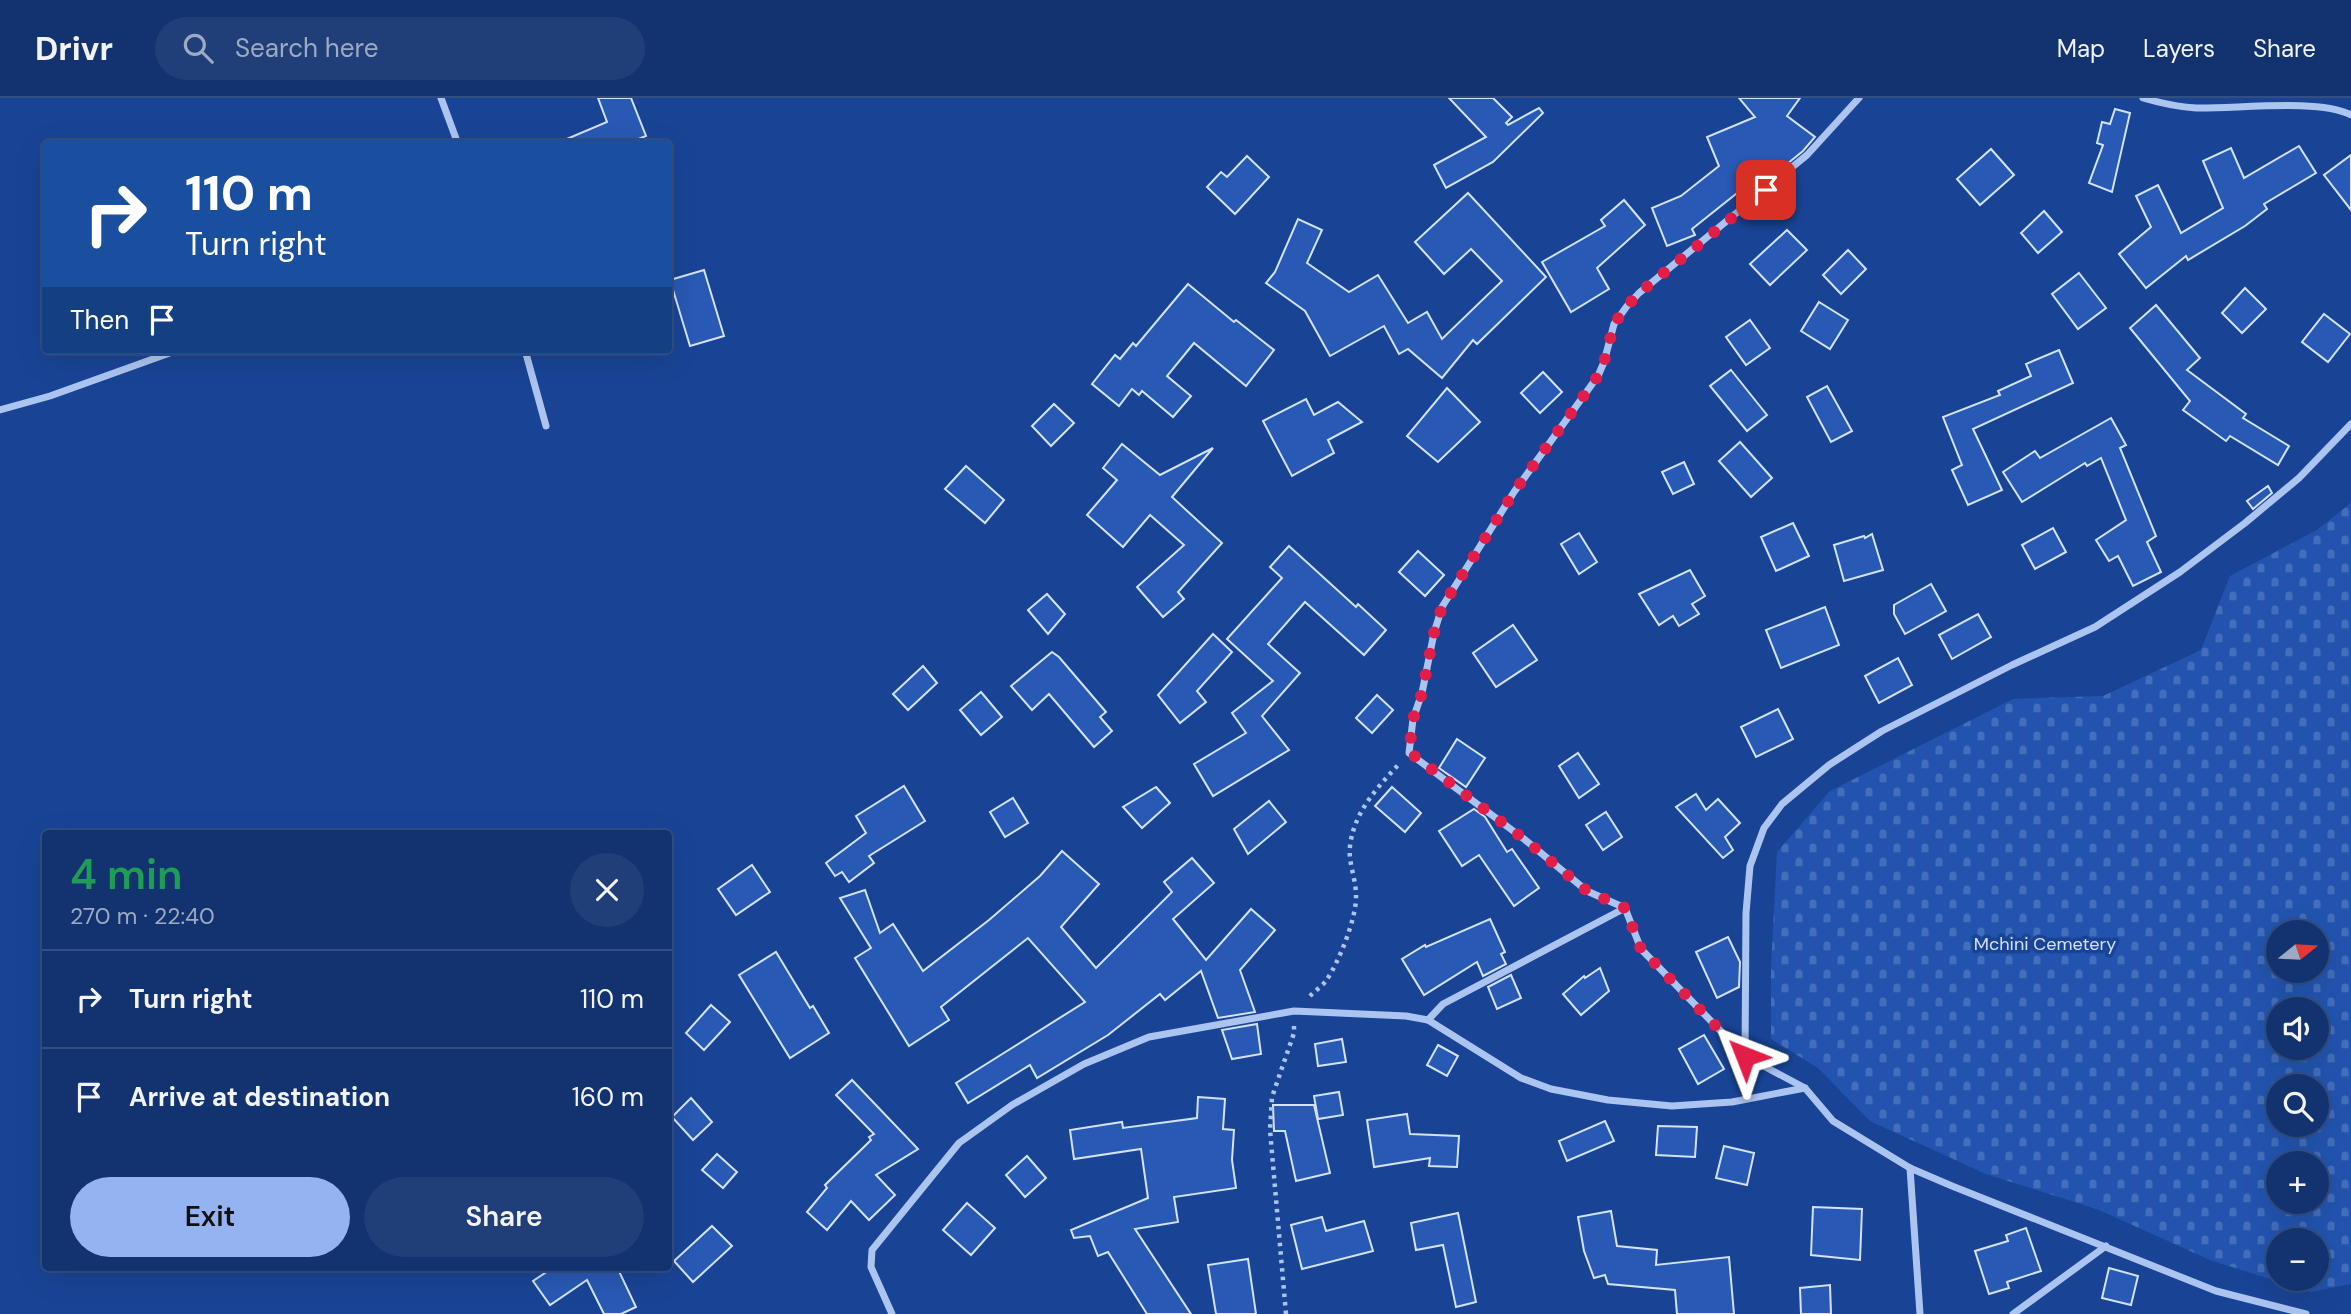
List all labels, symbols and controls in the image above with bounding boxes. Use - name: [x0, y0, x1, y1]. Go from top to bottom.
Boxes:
- search box: [155, 17, 645, 80]
- text: Drivr: [35, 27, 113, 70]
- icon: search: [179, 29, 217, 67]
- text: Search here: [235, 31, 378, 65]
- text: Map: [2057, 33, 2105, 64]
- text: Layers: [2143, 33, 2215, 64]
- text: Share: [2253, 33, 2316, 64]
- pin: [1736, 160, 1796, 220]
- text: 110 m: [185, 161, 313, 225]
- icon: right: [70, 168, 161, 259]
- icon: arrive: [1747, 171, 1785, 209]
- text: Turn right: [185, 223, 327, 265]
- icon: arrive: [143, 301, 181, 339]
- text: Then: [70, 303, 129, 337]
- text: 4 min: [70, 847, 182, 902]
- button: close: [570, 853, 644, 927]
- text: 270 m · 22:40: [70, 901, 215, 931]
- north arrow: [2266, 920, 2329, 984]
- map controls: [2266, 920, 2329, 1291]
- park label: Mchini Cemetery: [1974, 932, 2116, 956]
- icon: right: [70, 980, 108, 1018]
- text: Turn right: [129, 982, 253, 1016]
- text: 110 m: [580, 982, 644, 1016]
- button: sound: [2266, 997, 2329, 1060]
- position arrow: [1708, 1019, 1782, 1093]
- button: search: [2266, 1074, 2329, 1137]
- icon: arrive: [70, 1078, 108, 1116]
- text: Arrive at destination: [129, 1080, 390, 1114]
- text: 160 m: [572, 1080, 644, 1114]
- button: +: [2266, 1151, 2329, 1214]
- button: Exit: [70, 1177, 350, 1257]
- button: Share: [364, 1177, 644, 1257]
- button: −: [2266, 1228, 2329, 1291]

